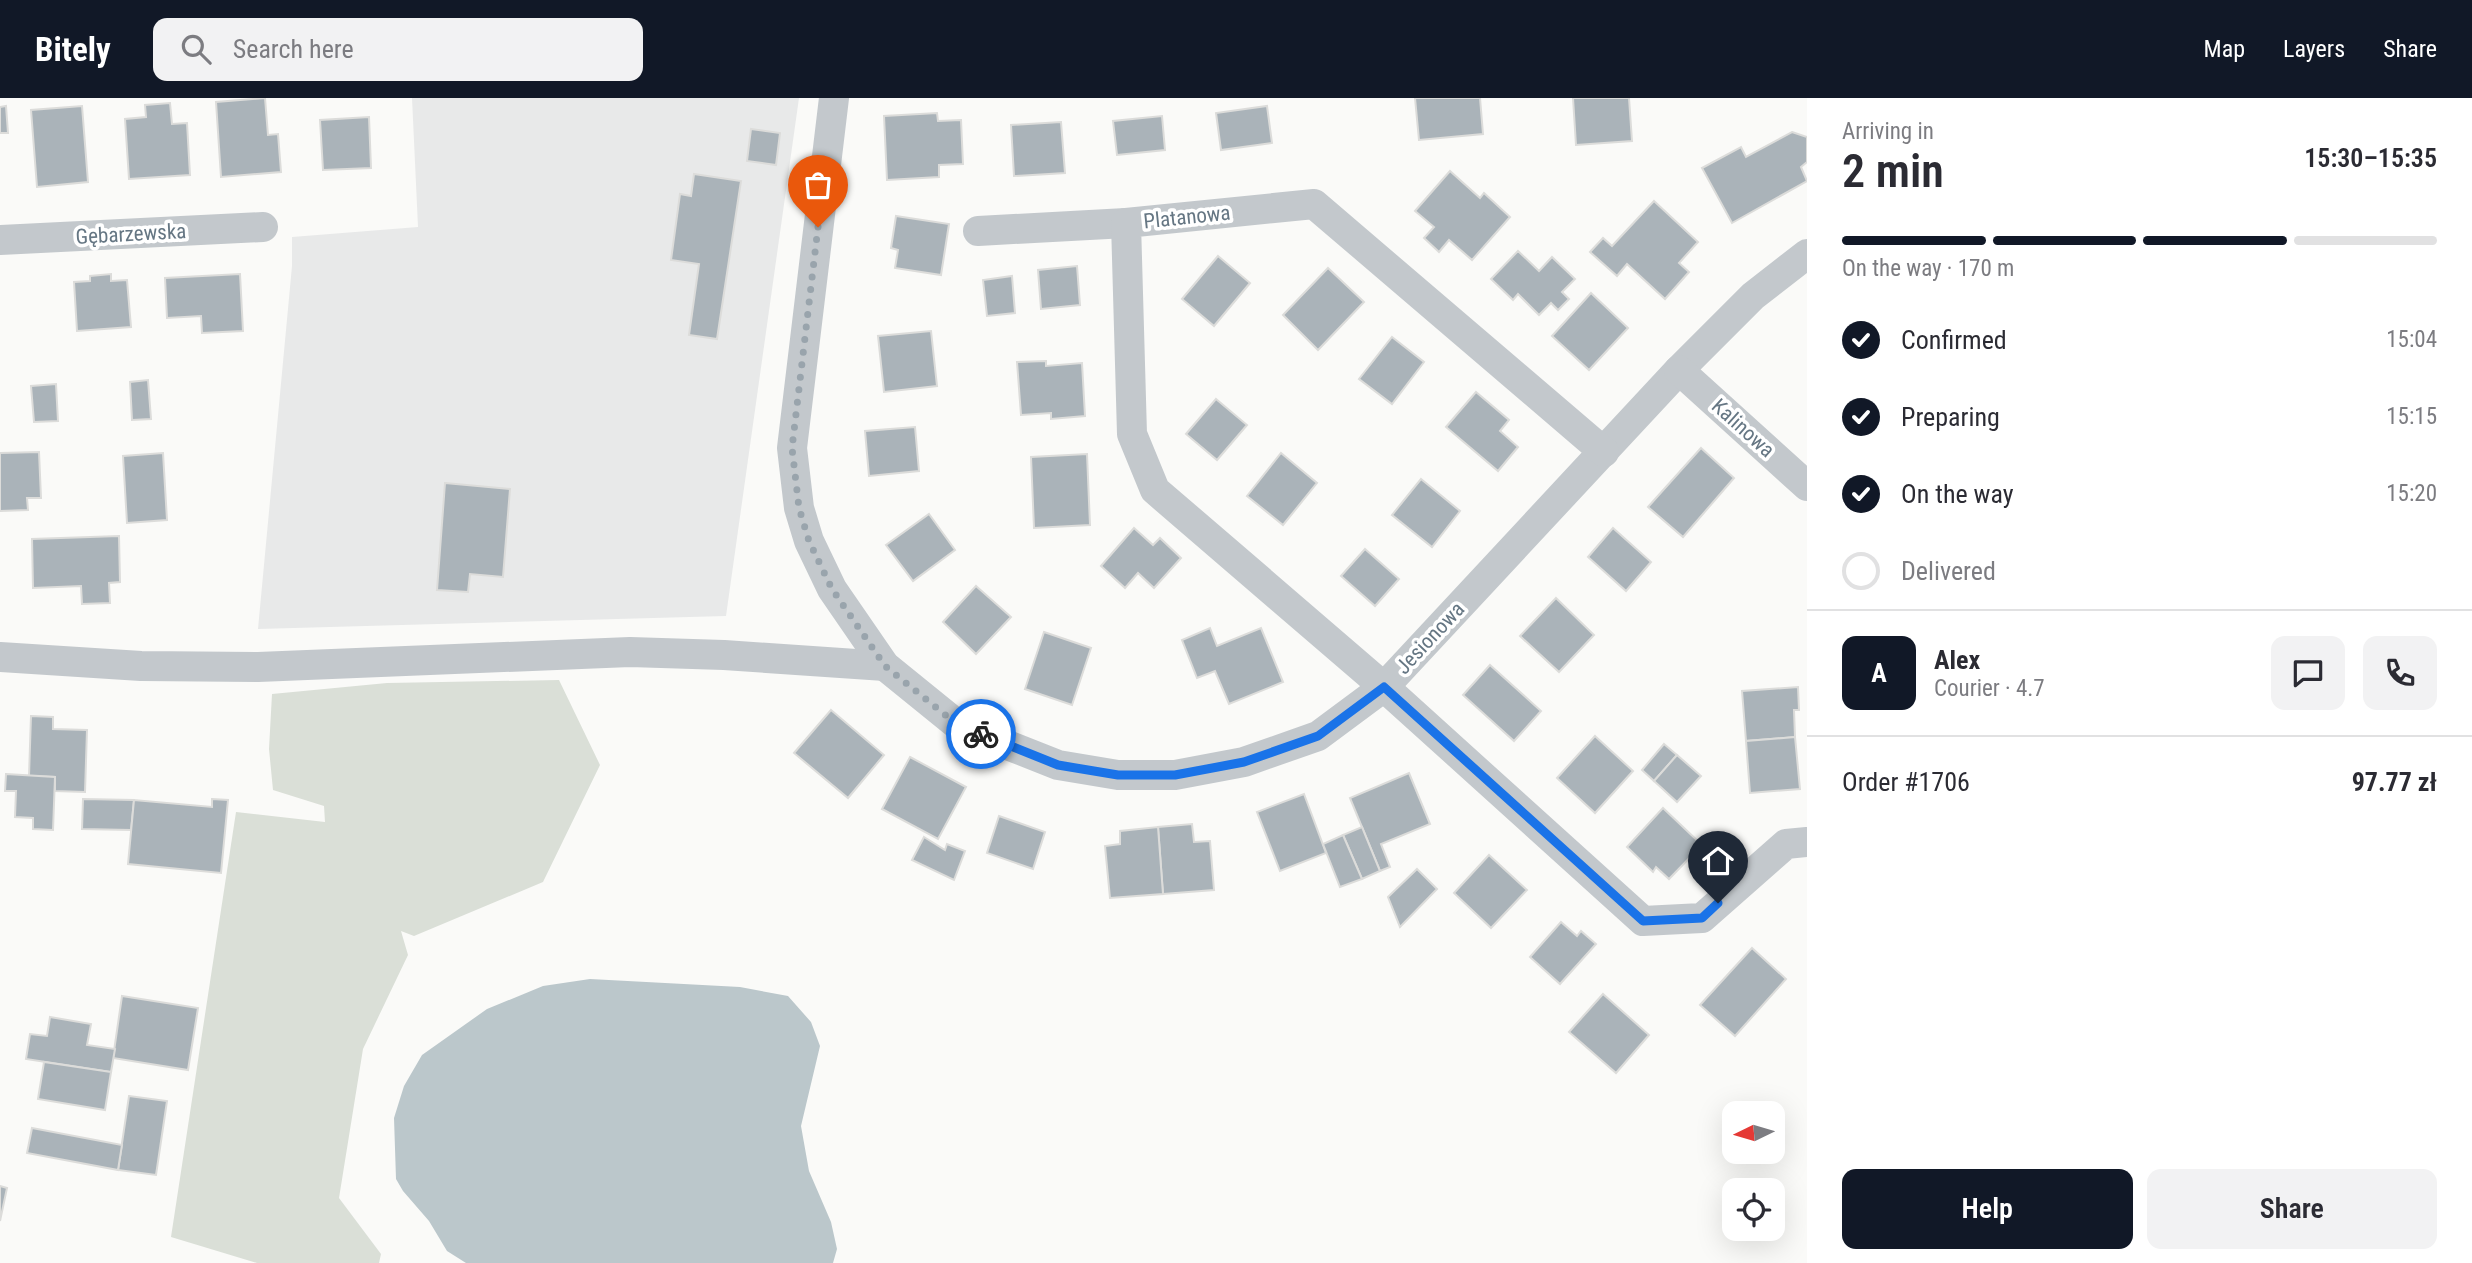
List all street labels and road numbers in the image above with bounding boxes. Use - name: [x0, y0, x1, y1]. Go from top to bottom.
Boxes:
- street label: Platanowa: [1142, 201, 1232, 233]
- street label: Gębarzewska: [75, 219, 187, 249]
- street label: Kalinowa: [1707, 394, 1779, 462]
- street label: Jesionowa: [1391, 597, 1469, 679]

